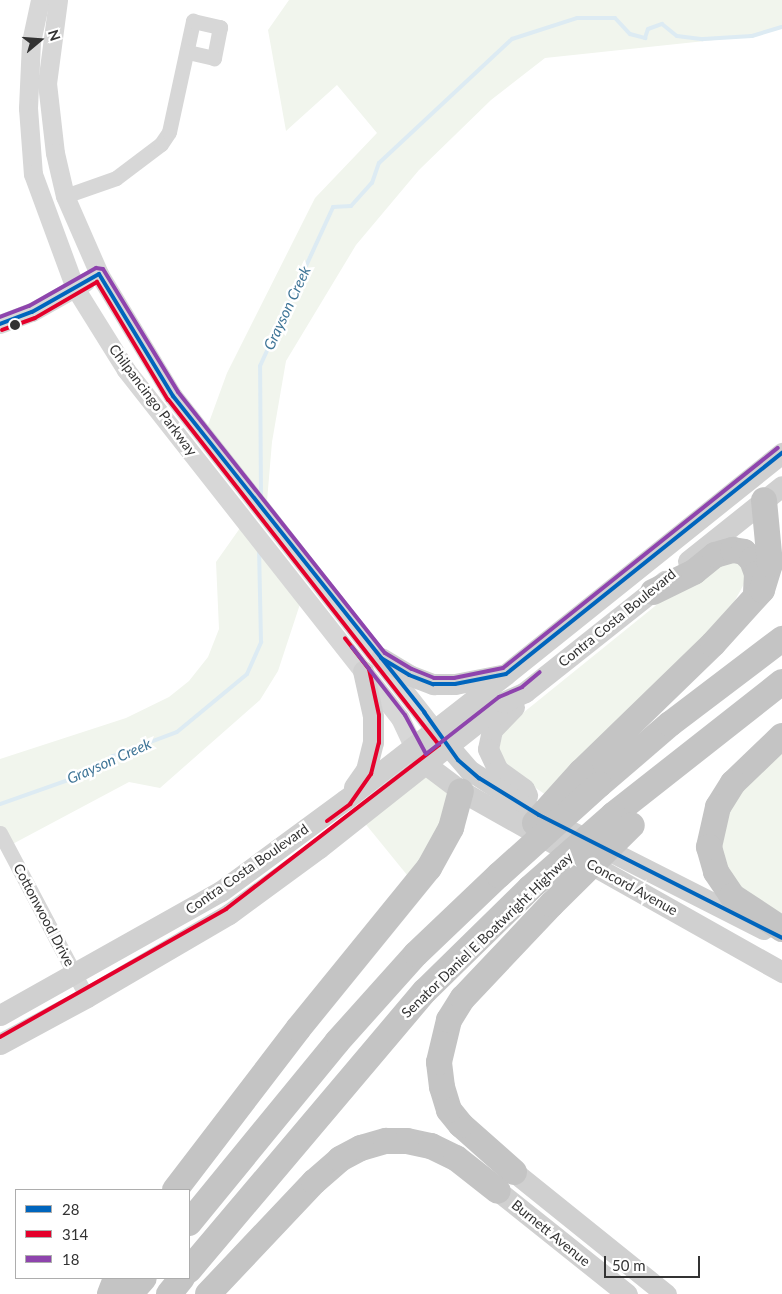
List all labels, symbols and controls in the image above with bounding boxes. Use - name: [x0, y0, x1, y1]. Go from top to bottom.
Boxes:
- north arrow: [15, 15, 65, 65]
- text: N: [45, 27, 64, 43]
- water label: Grayson Creek: [260, 263, 314, 353]
- unlabelled marker: [10, 320, 20, 330]
- street label: Chilpancingo Parkway: [106, 341, 200, 459]
- street label: Contra Costa Boulevard: [555, 565, 679, 671]
- water label: Grayson Creek: [64, 734, 154, 788]
- street label: Contra Costa Boulevard: [182, 820, 312, 918]
- street label: Senator Daniel E Boatwright Highway: [398, 849, 576, 1021]
- street label: Concord Avenue: [583, 855, 681, 919]
- street label: Cottonwood Drive: [10, 861, 78, 969]
- legend: [15, 1189, 190, 1279]
- street label: Burnett Avenue: [508, 1196, 594, 1270]
- text: 28: [62, 1200, 79, 1218]
- text: 314: [62, 1225, 88, 1243]
- scale bar: [607, 1246, 703, 1278]
- text: 18: [62, 1250, 79, 1268]
- text: 50 m: [612, 1256, 646, 1274]

